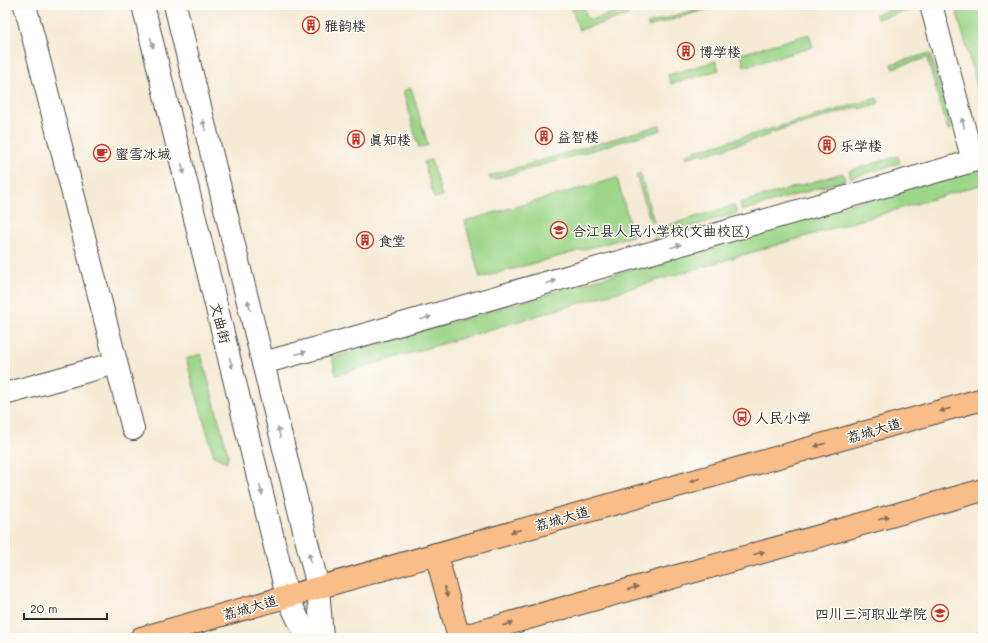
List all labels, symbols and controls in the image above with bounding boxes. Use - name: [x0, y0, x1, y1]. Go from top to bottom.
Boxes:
- building icon: 雅韵楼: [301, 15, 321, 35]
- place label: 雅韵楼: [324, 16, 366, 35]
- one-way arrow: [150, 37, 156, 49]
- building icon: 博学楼: [676, 41, 696, 61]
- place label: 博学楼: [699, 42, 741, 61]
- one-way arrow: [960, 117, 966, 129]
- one-way arrow: [201, 119, 207, 131]
- building icon: 益智楼: [534, 126, 554, 146]
- place label: 益智楼: [557, 127, 599, 146]
- building icon: 真知楼: [346, 129, 366, 149]
- place label: 真知楼: [369, 130, 411, 149]
- building icon: 乐学楼: [817, 135, 837, 155]
- place label: 乐学楼: [840, 136, 882, 155]
- cafe icon: 蜜雪冰城: [92, 143, 112, 163]
- place label: 蜜雪冰城: [115, 144, 171, 163]
- one-way arrow: [180, 163, 186, 175]
- school or university icon: 合江县人民小学校(文曲校区): [549, 220, 569, 240]
- place label: 合江县人民小学校(文曲校区): [572, 221, 750, 240]
- building icon: 食堂: [355, 230, 375, 250]
- place label: 食堂: [378, 231, 406, 250]
- one-way arrow: [670, 243, 682, 249]
- one-way arrow: [545, 279, 557, 285]
- one-way arrow: [246, 299, 252, 311]
- street label: 文曲街: [207, 300, 235, 346]
- one-way arrow: [420, 314, 432, 320]
- one-way arrow: [295, 350, 307, 356]
- one-way arrow: [228, 357, 234, 370]
- bus stop icon: 人民小学: [732, 407, 752, 427]
- one-way arrow: [939, 407, 951, 413]
- place label: 人民小学: [755, 408, 811, 427]
- street label: 荔城大道: [844, 413, 904, 447]
- one-way arrow: [275, 426, 281, 438]
- one-way arrow: [814, 442, 826, 448]
- one-way arrow: [689, 478, 702, 484]
- one-way arrow: [259, 484, 265, 496]
- street label: 荔城大道: [532, 501, 592, 535]
- one-way arrow: [878, 515, 890, 521]
- one-way arrow: [510, 528, 522, 534]
- one-way arrow: [753, 550, 765, 556]
- one-way arrow: [307, 552, 313, 564]
- one-way arrow: [628, 585, 640, 591]
- one-way arrow: [443, 586, 449, 598]
- street label: 荔城大道: [220, 590, 280, 624]
- scale bar: [24, 595, 107, 621]
- text: 20 m: [30, 600, 58, 616]
- school or university icon: 四川三河职业学院: [930, 603, 950, 623]
- place label: 四川三河职业学院: [815, 604, 927, 623]
- one-way arrow: [503, 621, 515, 627]

